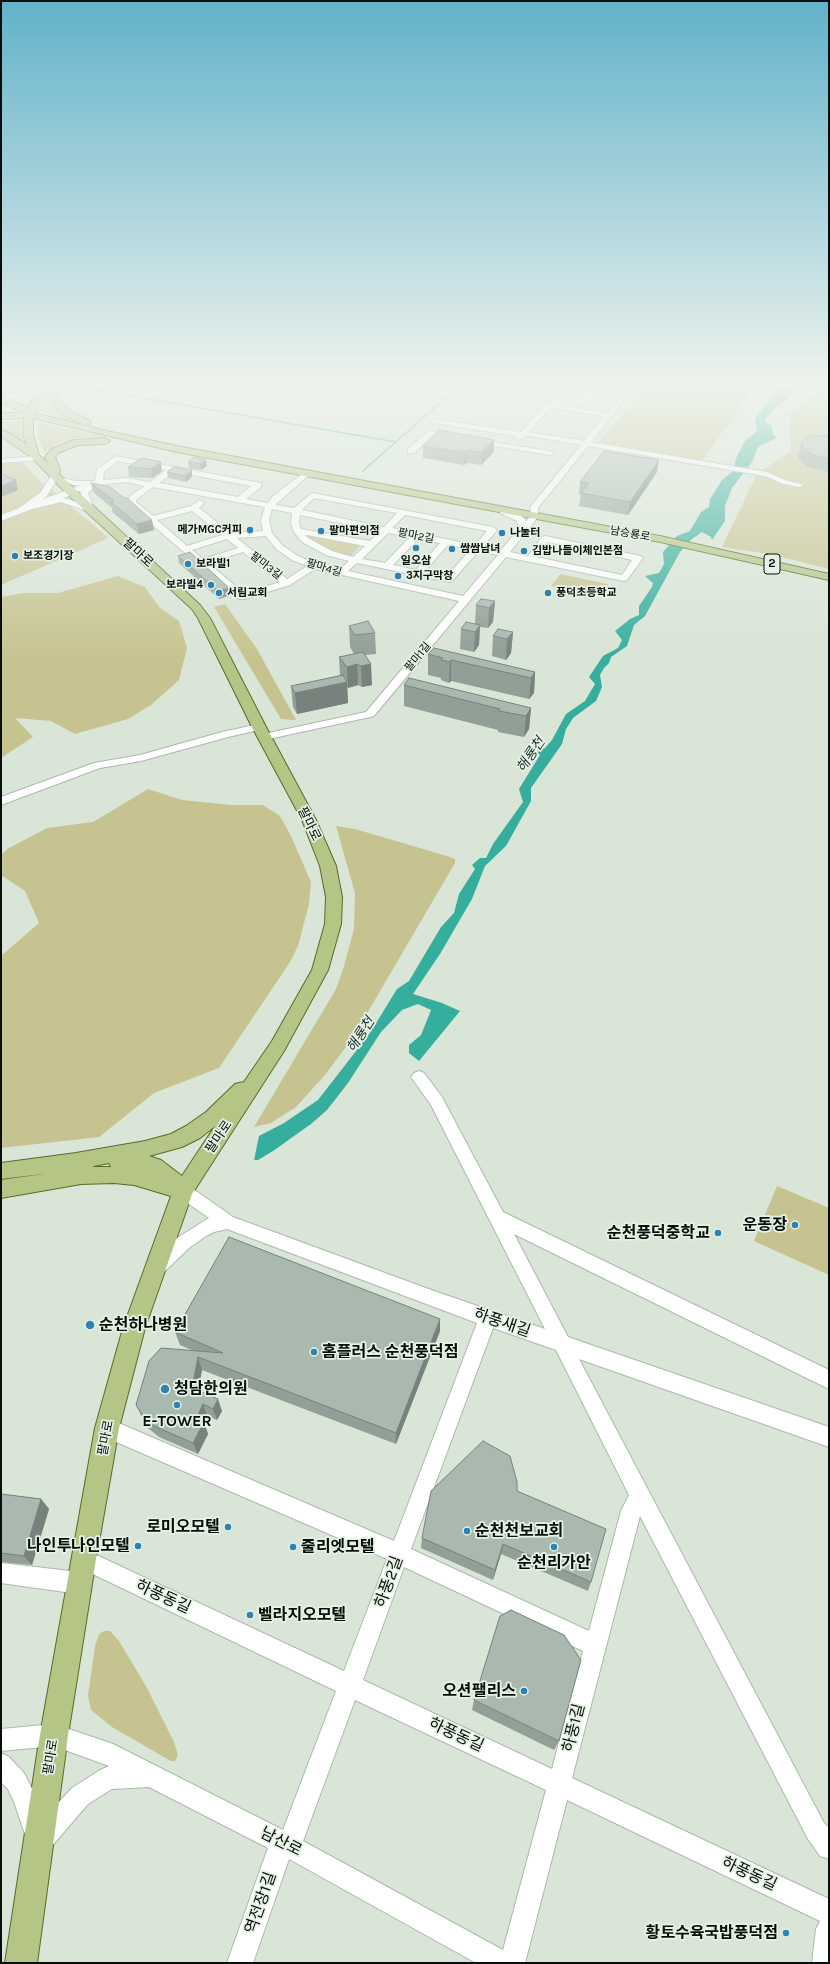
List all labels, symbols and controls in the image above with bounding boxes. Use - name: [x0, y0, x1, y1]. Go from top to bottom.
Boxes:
- place label: 메가MGC커피: [177, 523, 242, 537]
- place label: 팔마편의점: [329, 524, 380, 538]
- street label: 남승룡로: [609, 524, 651, 544]
- marker: 메가MGC커피: [245, 525, 255, 535]
- marker: 팔마편의점: [316, 526, 326, 536]
- street label: 팔마2길: [397, 526, 435, 546]
- place label: 나눌터: [510, 526, 540, 540]
- marker: 나눌터: [497, 528, 507, 538]
- street label: 팔마로: [120, 535, 156, 571]
- place label: 쌈쌈남녀: [460, 542, 500, 556]
- marker: 일오삼: [411, 543, 421, 553]
- marker: 쌈쌈남녀: [447, 544, 457, 554]
- place label: 김밥나들이체인본점: [532, 544, 623, 558]
- marker: 김밥나들이체인본점: [519, 546, 529, 556]
- place label: 보조경기장: [23, 549, 74, 563]
- street label: 팔마3길: [247, 549, 285, 583]
- marker: 보조경기장: [10, 551, 20, 561]
- place label: 일오삼: [401, 554, 431, 568]
- road number: 2: [764, 554, 780, 574]
- street label: 팔마4길: [305, 556, 343, 580]
- place label: 보라빌1: [196, 557, 230, 571]
- marker: 보라빌1: [183, 559, 193, 569]
- place label: 3지구막창: [406, 569, 453, 583]
- marker: 3지구막창: [393, 571, 403, 581]
- place label: 보라빌4: [166, 578, 203, 592]
- marker: 보라빌4: [206, 580, 216, 590]
- place label: 서림교회: [227, 586, 267, 600]
- place label: 풍덕초등학교: [556, 586, 617, 600]
- marker: 서림교회: [214, 588, 224, 598]
- marker: 풍덕초등학교: [543, 588, 553, 598]
- street label: 팔마1길: [402, 640, 434, 674]
- water label: 해룡천: [513, 734, 549, 776]
- street label: 팔마로: [294, 804, 324, 844]
- water label: 해룡천: [343, 1014, 379, 1056]
- street label: 팔마로: [203, 1118, 235, 1156]
- place label: 운동장: [743, 1215, 787, 1235]
- marker: 운동장: [790, 1220, 800, 1230]
- place label: 순천풍덕중학교: [607, 1223, 710, 1243]
- marker: 순천풍덕중학교: [713, 1228, 723, 1238]
- street label: 하풍새길: [471, 1304, 533, 1342]
- place label: 순천하나병원: [99, 1315, 187, 1335]
- marker: 순천하나병원: [84, 1319, 96, 1331]
- place label: 홈플러스 순천풍덕점: [322, 1342, 459, 1362]
- marker: 홈플러스 순천풍덕점: [309, 1347, 319, 1357]
- place label: 청담한의원: [174, 1379, 248, 1399]
- marker: 청담한의원: [159, 1383, 171, 1395]
- marker: E-TOWER: [172, 1400, 182, 1410]
- place label: E-TOWER: [142, 1411, 212, 1431]
- street label: 팔마로: [95, 1419, 117, 1457]
- place label: 로미오모텔: [146, 1517, 220, 1537]
- place label: 순천천보교회: [475, 1521, 563, 1541]
- marker: 로미오모텔: [223, 1522, 233, 1532]
- marker: 순천천보교회: [462, 1526, 472, 1536]
- place label: 나인투나인모텔: [27, 1536, 130, 1556]
- place label: 줄리엣모텔: [301, 1537, 375, 1557]
- marker: 나인투나인모텔: [133, 1541, 143, 1551]
- marker: 줄리엣모텔: [288, 1542, 298, 1552]
- marker: 순천리가안: [549, 1542, 559, 1552]
- place label: 순천리가안: [517, 1553, 591, 1573]
- street label: 하풍2길: [371, 1554, 407, 1610]
- street label: 하풍동길: [132, 1576, 194, 1618]
- place label: 벨라지오모텔: [258, 1605, 346, 1625]
- marker: 벨라지오모텔: [245, 1610, 255, 1620]
- place label: 오션팰리스: [442, 1681, 516, 1701]
- marker: 오션팰리스: [519, 1686, 529, 1696]
- street label: 하풍1길: [559, 1702, 589, 1754]
- street label: 하풍동길: [425, 1714, 487, 1756]
- street label: 팔마로: [40, 1738, 62, 1776]
- street label: 남산로: [257, 1823, 305, 1861]
- street label: 하풍동길: [718, 1853, 780, 1895]
- street label: 역전장1길: [241, 1870, 281, 1936]
- place label: 황토수육국밥풍덕점: [646, 1923, 778, 1943]
- marker: 황토수육국밥풍덕점: [781, 1928, 791, 1938]

